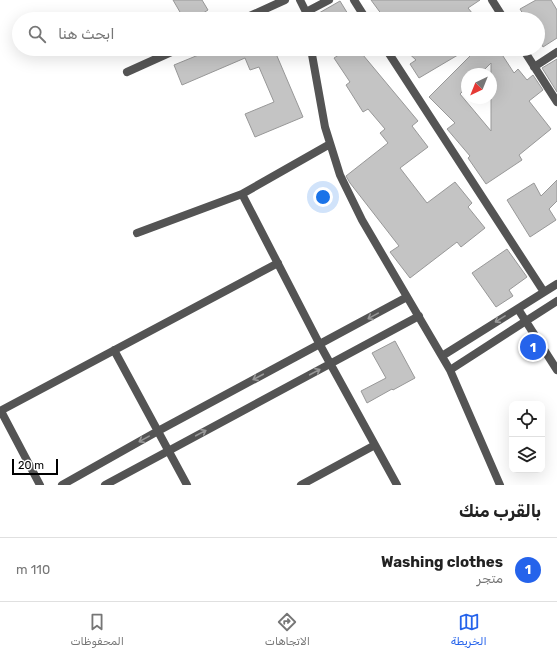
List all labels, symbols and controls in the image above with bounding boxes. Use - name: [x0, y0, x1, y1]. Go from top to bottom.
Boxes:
- search box: [12, 12, 545, 56]
- icon: search: [26, 23, 48, 45]
- text: ابحث هنا: [58, 25, 115, 43]
- north arrow: [461, 68, 497, 104]
- your location: [313, 187, 333, 207]
- one-way arrow: [367, 312, 379, 320]
- one-way arrow: [494, 316, 506, 324]
- pin: 1: [520, 332, 546, 362]
- one-way arrow: [309, 368, 321, 375]
- one-way arrow: [253, 374, 265, 382]
- map controls: [509, 401, 545, 473]
- button: locate: [509, 401, 545, 437]
- one-way arrow: [194, 429, 206, 437]
- one-way arrow: [138, 436, 150, 443]
- button: layers: [509, 437, 545, 473]
- scale bar: [12, 457, 58, 476]
- text: 20 m: [18, 459, 44, 472]
- text: بالقرب منك: [459, 501, 541, 521]
- text: Washing clothes: [381, 553, 503, 571]
- text: 110 m: [16, 562, 50, 577]
- text: 1: [525, 562, 531, 577]
- text: متجر: [477, 571, 503, 586]
- tab: المحفوظات: [70, 611, 124, 648]
- tab: الاتجاهات: [265, 611, 310, 648]
- tab: الخريطة: [451, 611, 487, 648]

